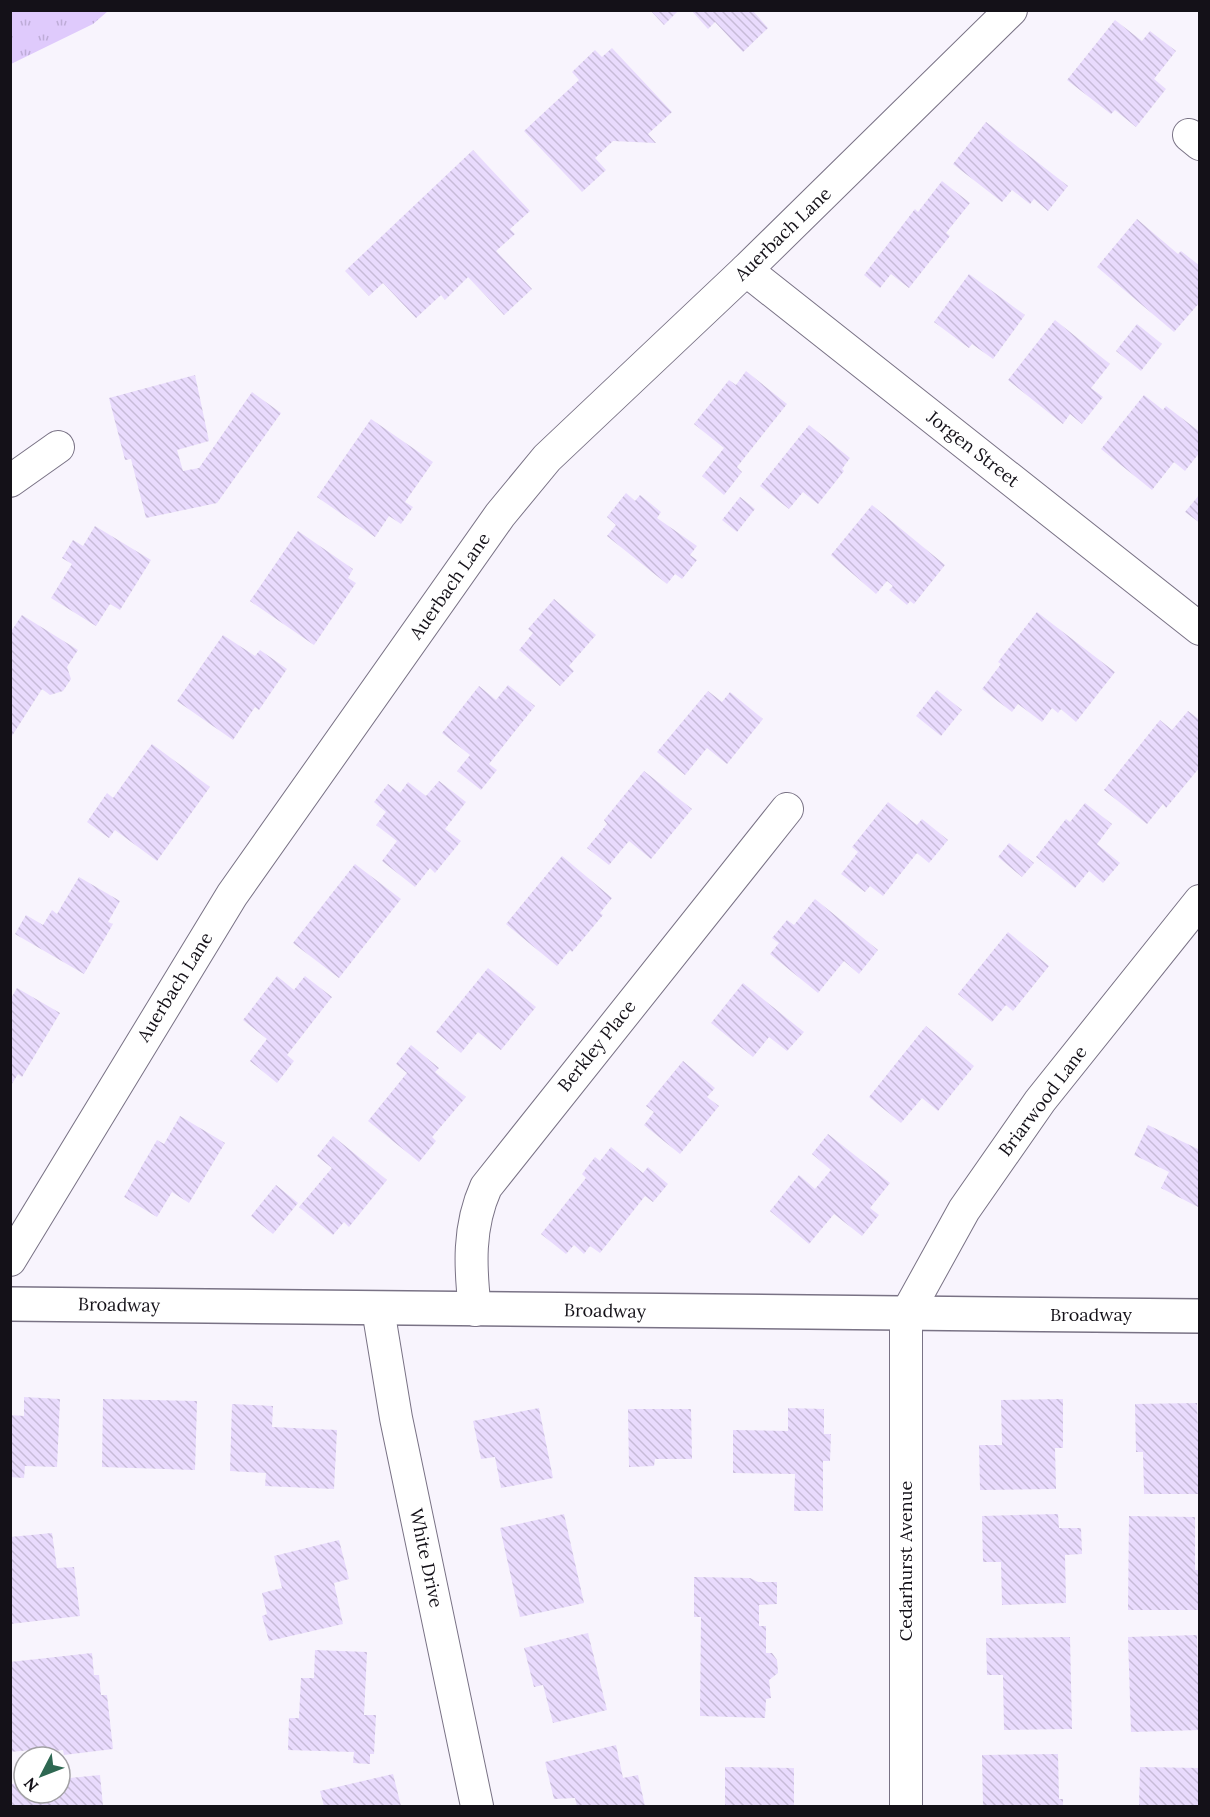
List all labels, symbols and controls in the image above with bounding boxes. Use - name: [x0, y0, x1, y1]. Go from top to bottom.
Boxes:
- street label: Auerbach Lane: [729, 182, 836, 286]
- street label: Jorgen Street: [922, 405, 1024, 492]
- street label: Auerbach Lane: [404, 528, 495, 644]
- street label: Auerbach Lane: [131, 927, 218, 1047]
- street label: Berkley Place: [553, 995, 641, 1096]
- street label: Briarwood Lane: [993, 1041, 1092, 1161]
- street label: Broadway: [78, 1292, 161, 1317]
- street label: Broadway: [564, 1298, 647, 1323]
- street label: Broadway: [1050, 1303, 1133, 1326]
- street label: Cedarhurst Avenue: [894, 1481, 917, 1641]
- street label: White Drive: [405, 1506, 448, 1610]
- north arrow: [12, 1745, 72, 1805]
- text: N: [19, 1774, 42, 1796]

